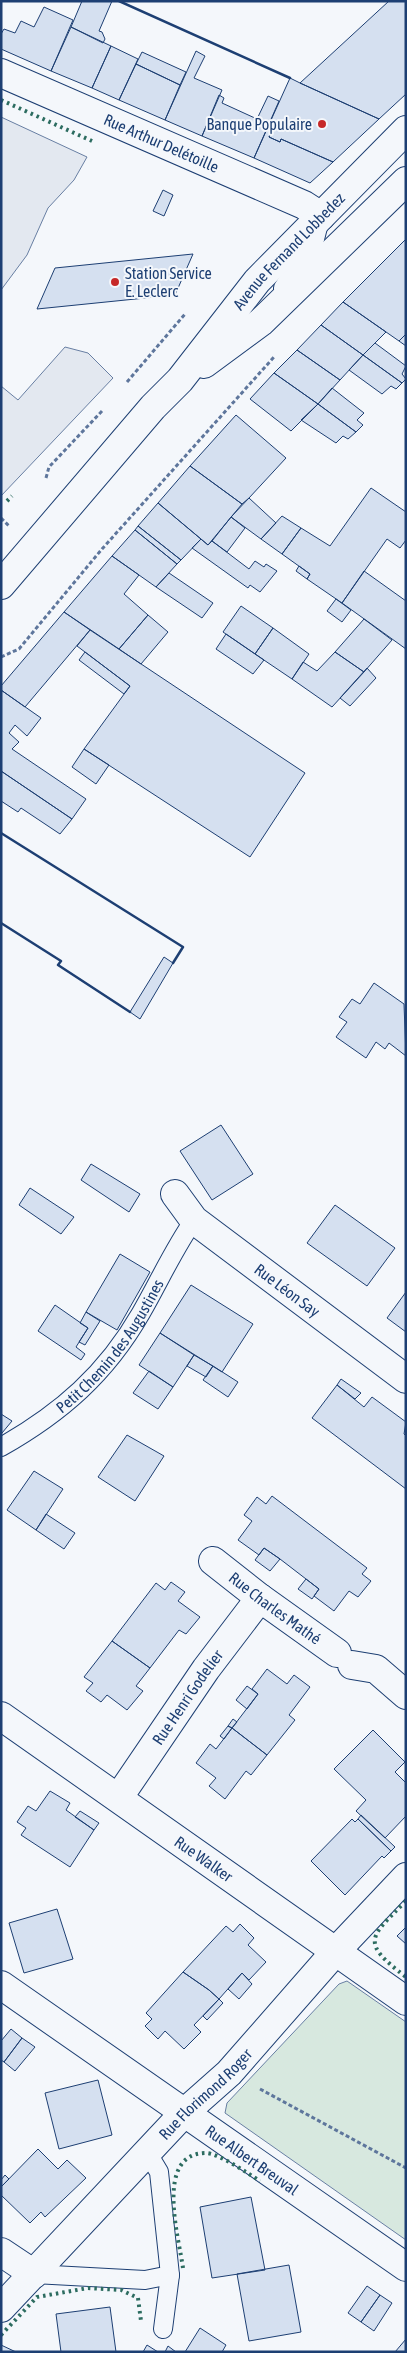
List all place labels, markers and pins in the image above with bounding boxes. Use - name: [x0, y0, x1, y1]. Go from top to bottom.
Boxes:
- place label: Banque Populaire: [207, 115, 312, 134]
- marker: Banque Populaire: [316, 118, 328, 130]
- place label: Station Service E. Leclerc: [125, 264, 212, 300]
- marker: Station Service E. Leclerc: [109, 276, 121, 288]

